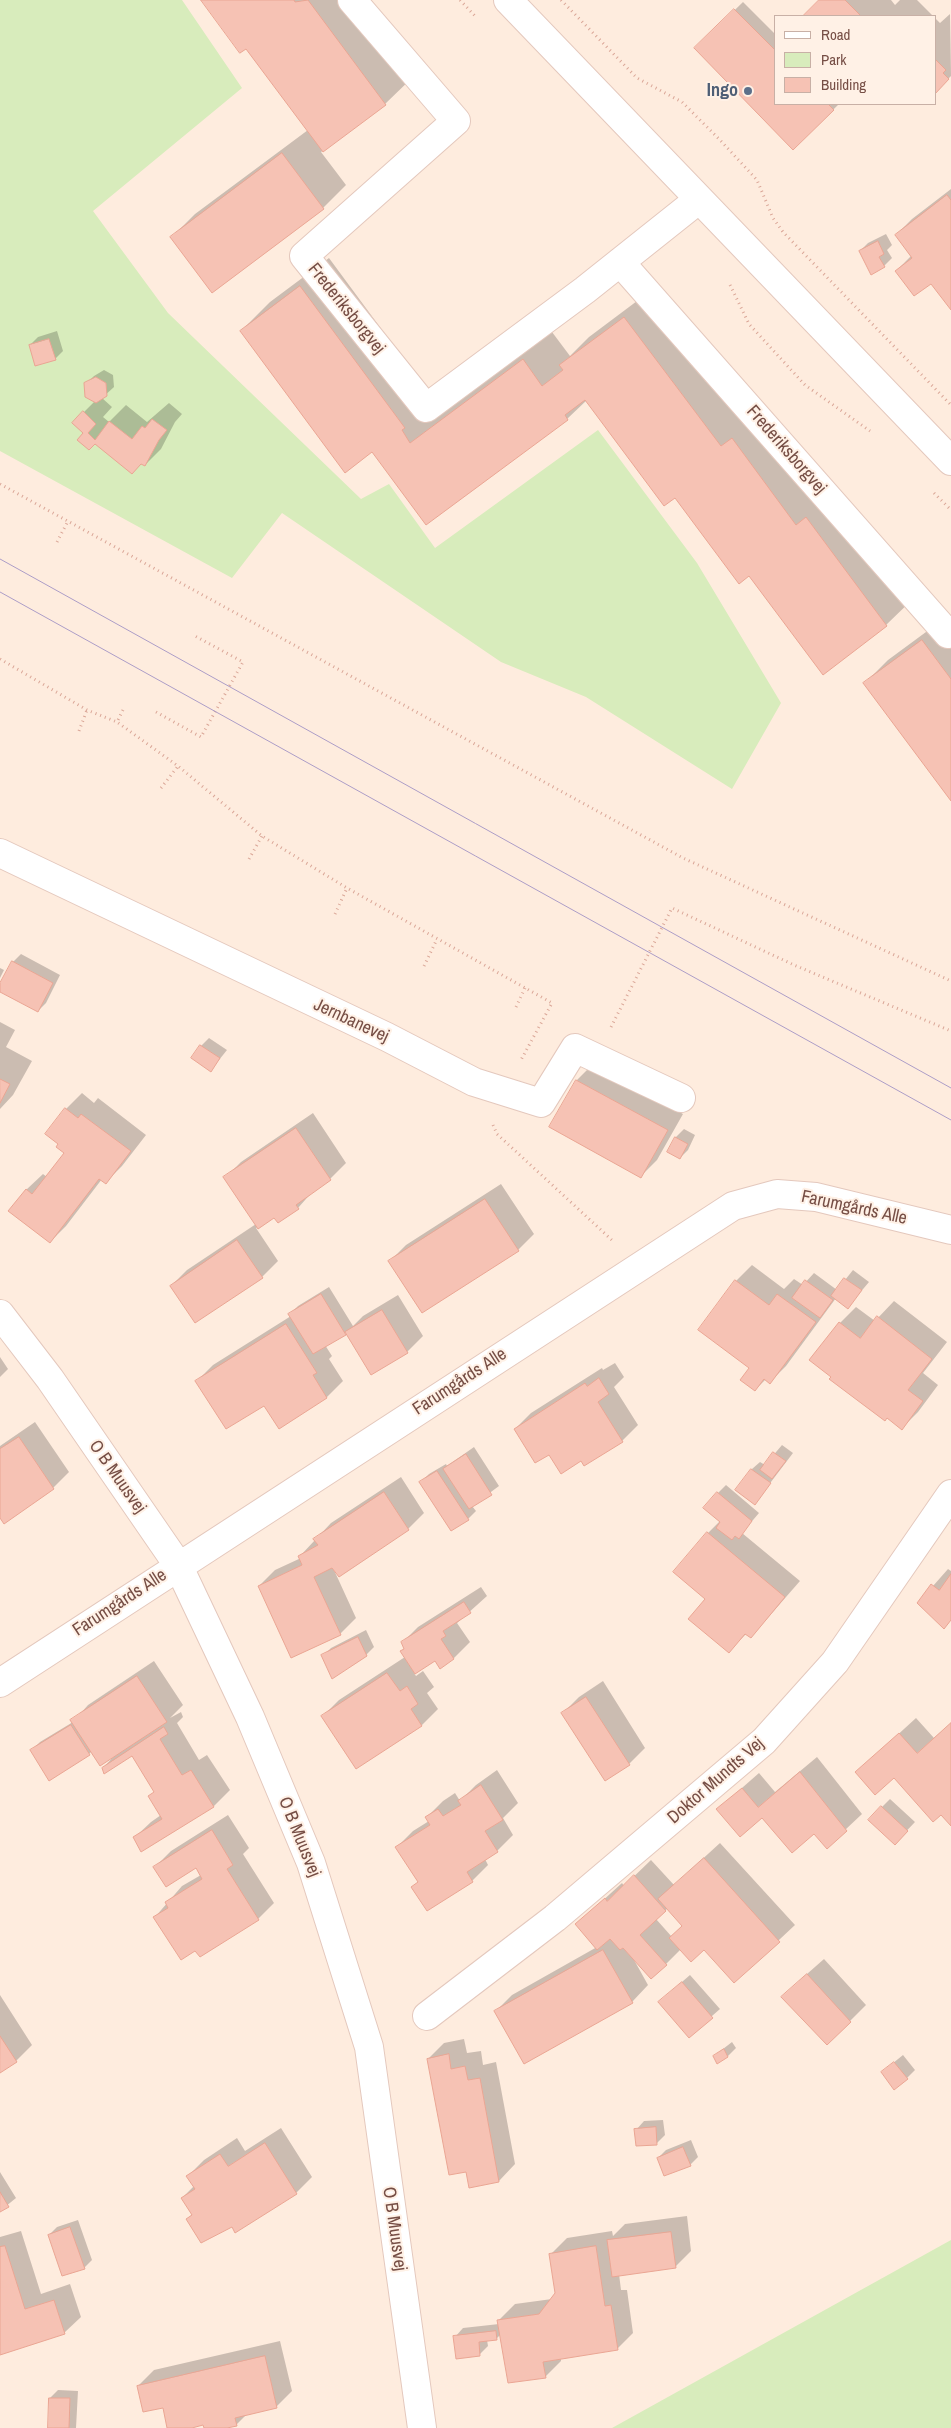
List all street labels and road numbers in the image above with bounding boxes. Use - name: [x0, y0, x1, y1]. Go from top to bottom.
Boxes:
- street label: Frederiksborgvej: [303, 259, 389, 359]
- street label: Frederiksborgvej: [742, 401, 830, 499]
- street label: Jernbanevej: [310, 994, 392, 1048]
- street label: Farumgårds Alle: [799, 1186, 909, 1230]
- street label: Farumgårds Alle: [409, 1344, 511, 1420]
- street label: O B Muusvej: [84, 1436, 150, 1518]
- street label: Farumgårds Alle: [69, 1565, 171, 1641]
- street label: Doktor Mundts Vej: [663, 1733, 769, 1829]
- street label: O B Muusvej: [273, 1794, 325, 1880]
- street label: O B Muusvej: [377, 2186, 411, 2272]

